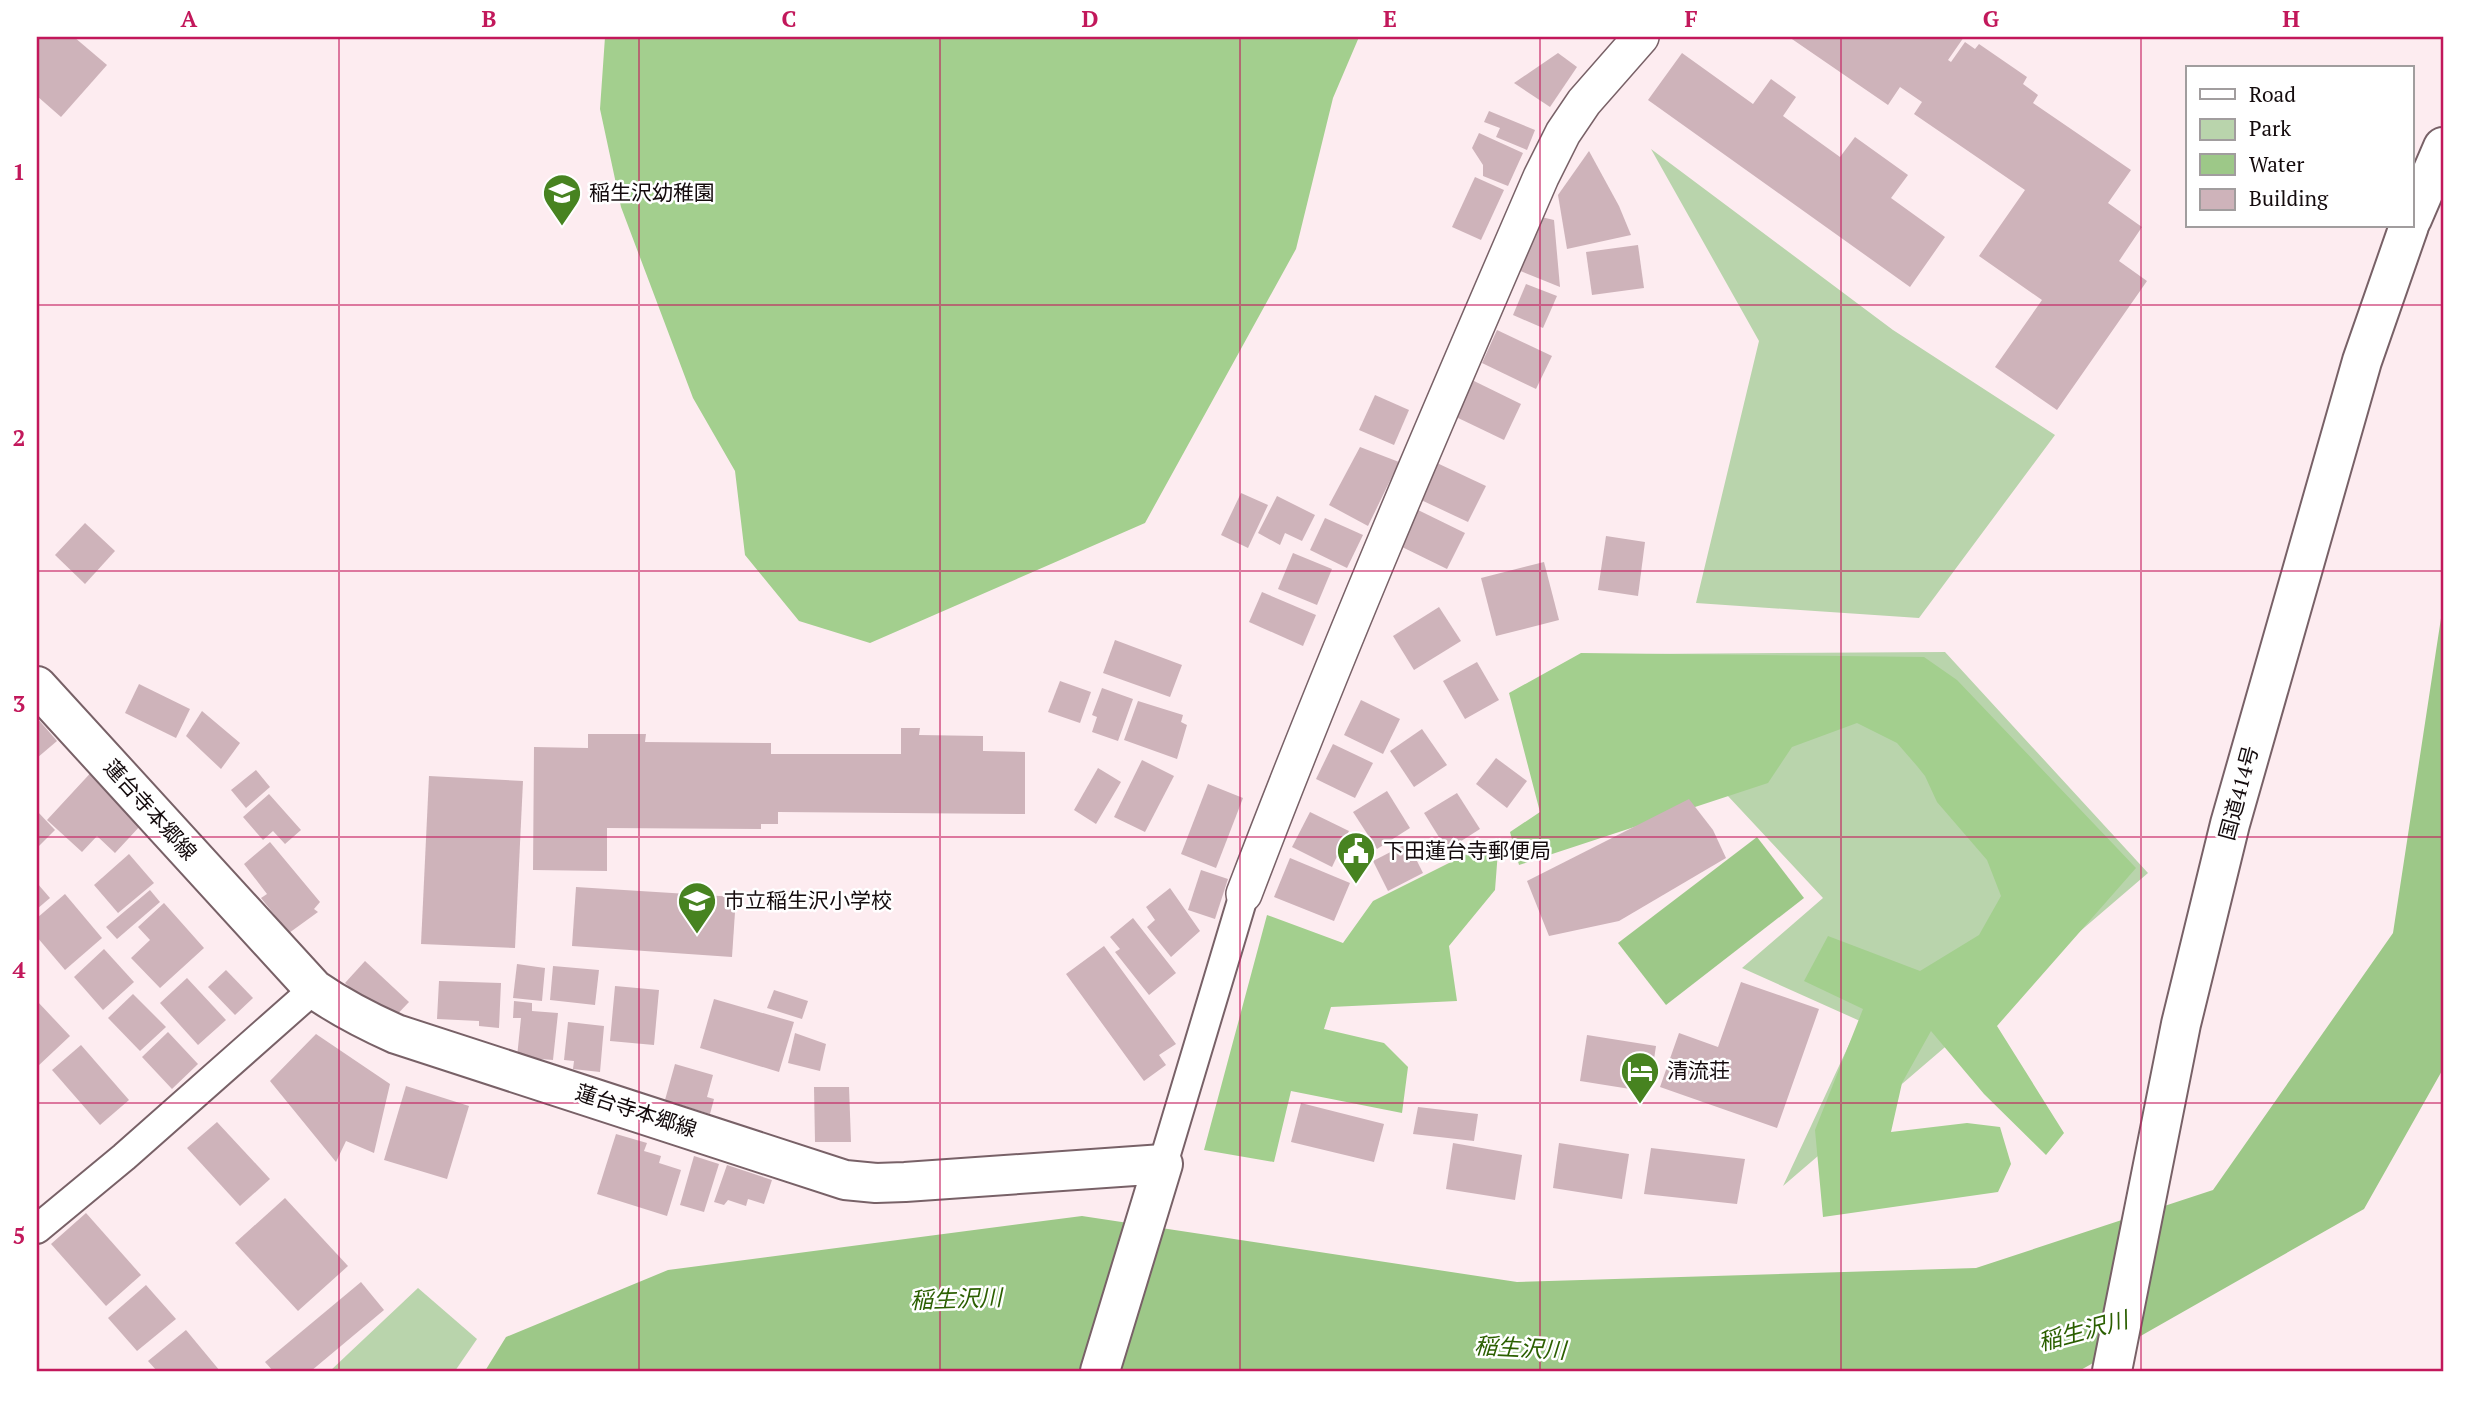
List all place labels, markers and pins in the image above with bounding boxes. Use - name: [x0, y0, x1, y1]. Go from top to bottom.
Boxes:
- school or university icon: 稲生沢幼稚園: [541, 172, 583, 227]
- place label: 稲生沢幼稚園: [589, 178, 715, 206]
- public building icon: 下田蓮台寺郵便局: [1335, 830, 1377, 885]
- place label: 下田蓮台寺郵便局: [1383, 836, 1551, 864]
- school or university icon: 市立稲生沢小学校: [676, 880, 718, 935]
- place label: 市立稲生沢小学校: [724, 886, 892, 914]
- hotel icon: 清流荘: [1619, 1050, 1661, 1105]
- place label: 清流荘: [1667, 1056, 1730, 1084]

